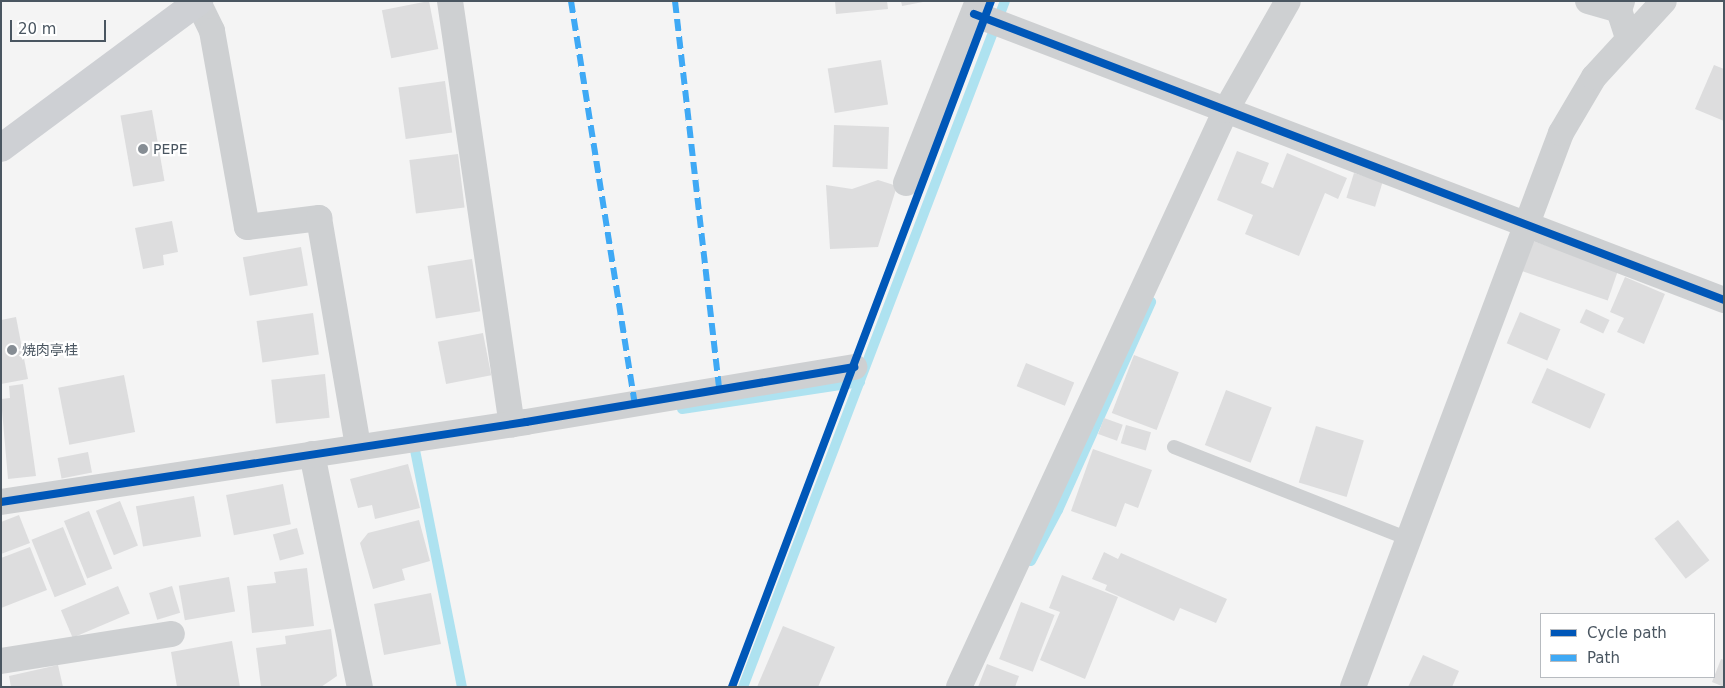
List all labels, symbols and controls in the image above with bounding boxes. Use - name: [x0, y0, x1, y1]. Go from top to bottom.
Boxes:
- scale bar: [12, 10, 109, 42]
- text: 20 m: [18, 20, 56, 38]
- place label: PEPE: [153, 141, 188, 157]
- marker: PEPE: [137, 143, 149, 155]
- place label: 焼肉亭桂: [22, 342, 78, 358]
- marker: 焼肉亭桂: [6, 344, 18, 356]
- legend: [1540, 613, 1715, 678]
- text: Cycle path: [1587, 624, 1667, 642]
- text: Path: [1587, 649, 1620, 667]

